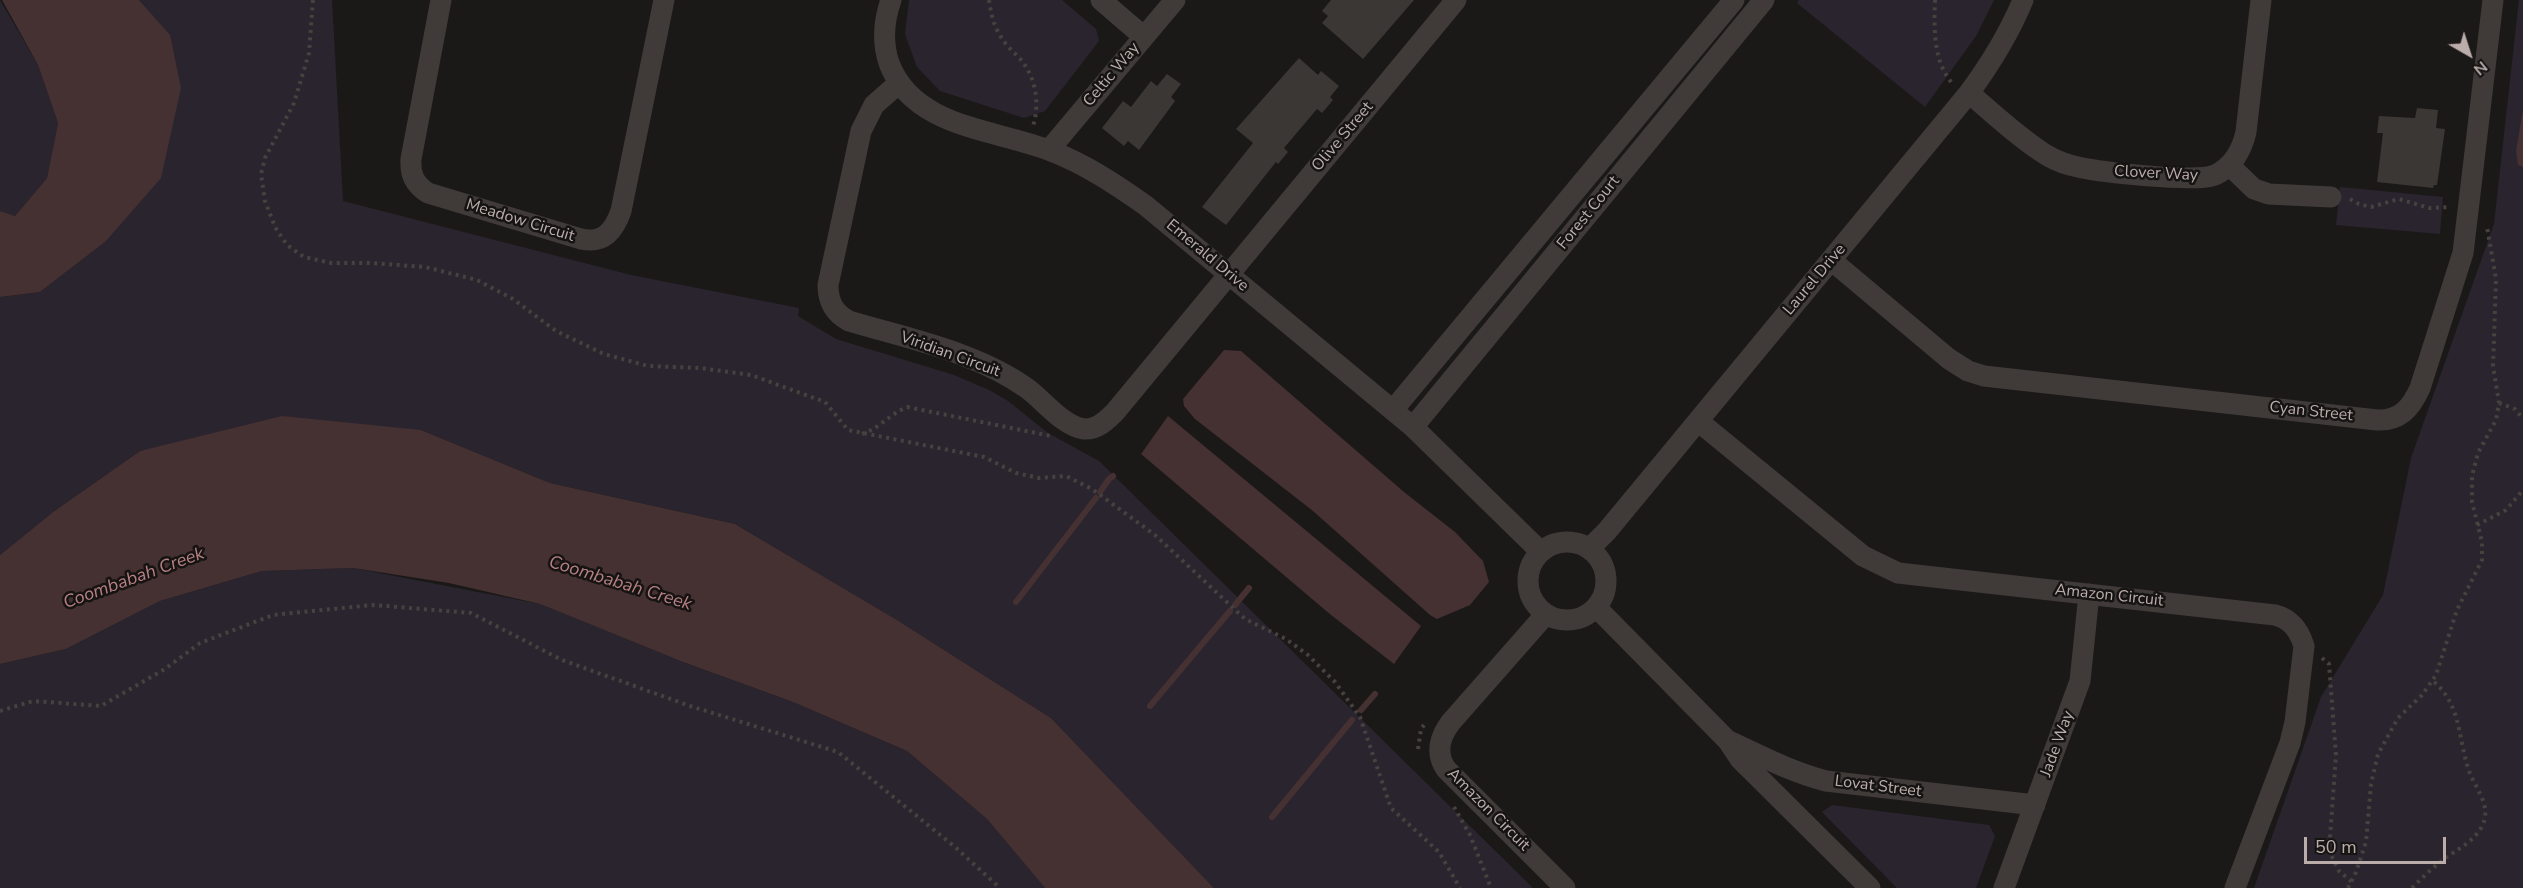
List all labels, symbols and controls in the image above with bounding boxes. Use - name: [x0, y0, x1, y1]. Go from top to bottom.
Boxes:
- north arrow: [2439, 24, 2499, 84]
- street label: Celtic Way: [1080, 39, 1144, 111]
- text: N: [2469, 56, 2492, 80]
- street label: Olive Street: [1308, 98, 1378, 176]
- street label: Clover Way: [2114, 162, 2198, 186]
- street label: Forest Court: [1554, 173, 1624, 253]
- street label: Meadow Circuit: [464, 195, 576, 247]
- street label: Emerald Drive: [1162, 216, 1252, 296]
- street label: Laurel Drive: [1780, 240, 1850, 320]
- street label: Viridian Circuit: [898, 328, 1002, 382]
- street label: Cyan Street: [2268, 398, 2354, 426]
- water label: Coombabah Creek: [61, 543, 207, 615]
- water label: Coombabah Creek: [546, 552, 694, 616]
- street label: Amazon Circuit: [2054, 581, 2164, 611]
- street label: Jade Way: [2037, 708, 2079, 780]
- street label: Amazon Circuit: [1443, 765, 1533, 855]
- street label: Lovat Street: [1833, 772, 1923, 802]
- scale bar: [2307, 825, 2450, 863]
- text: 50 m: [2315, 835, 2357, 859]

